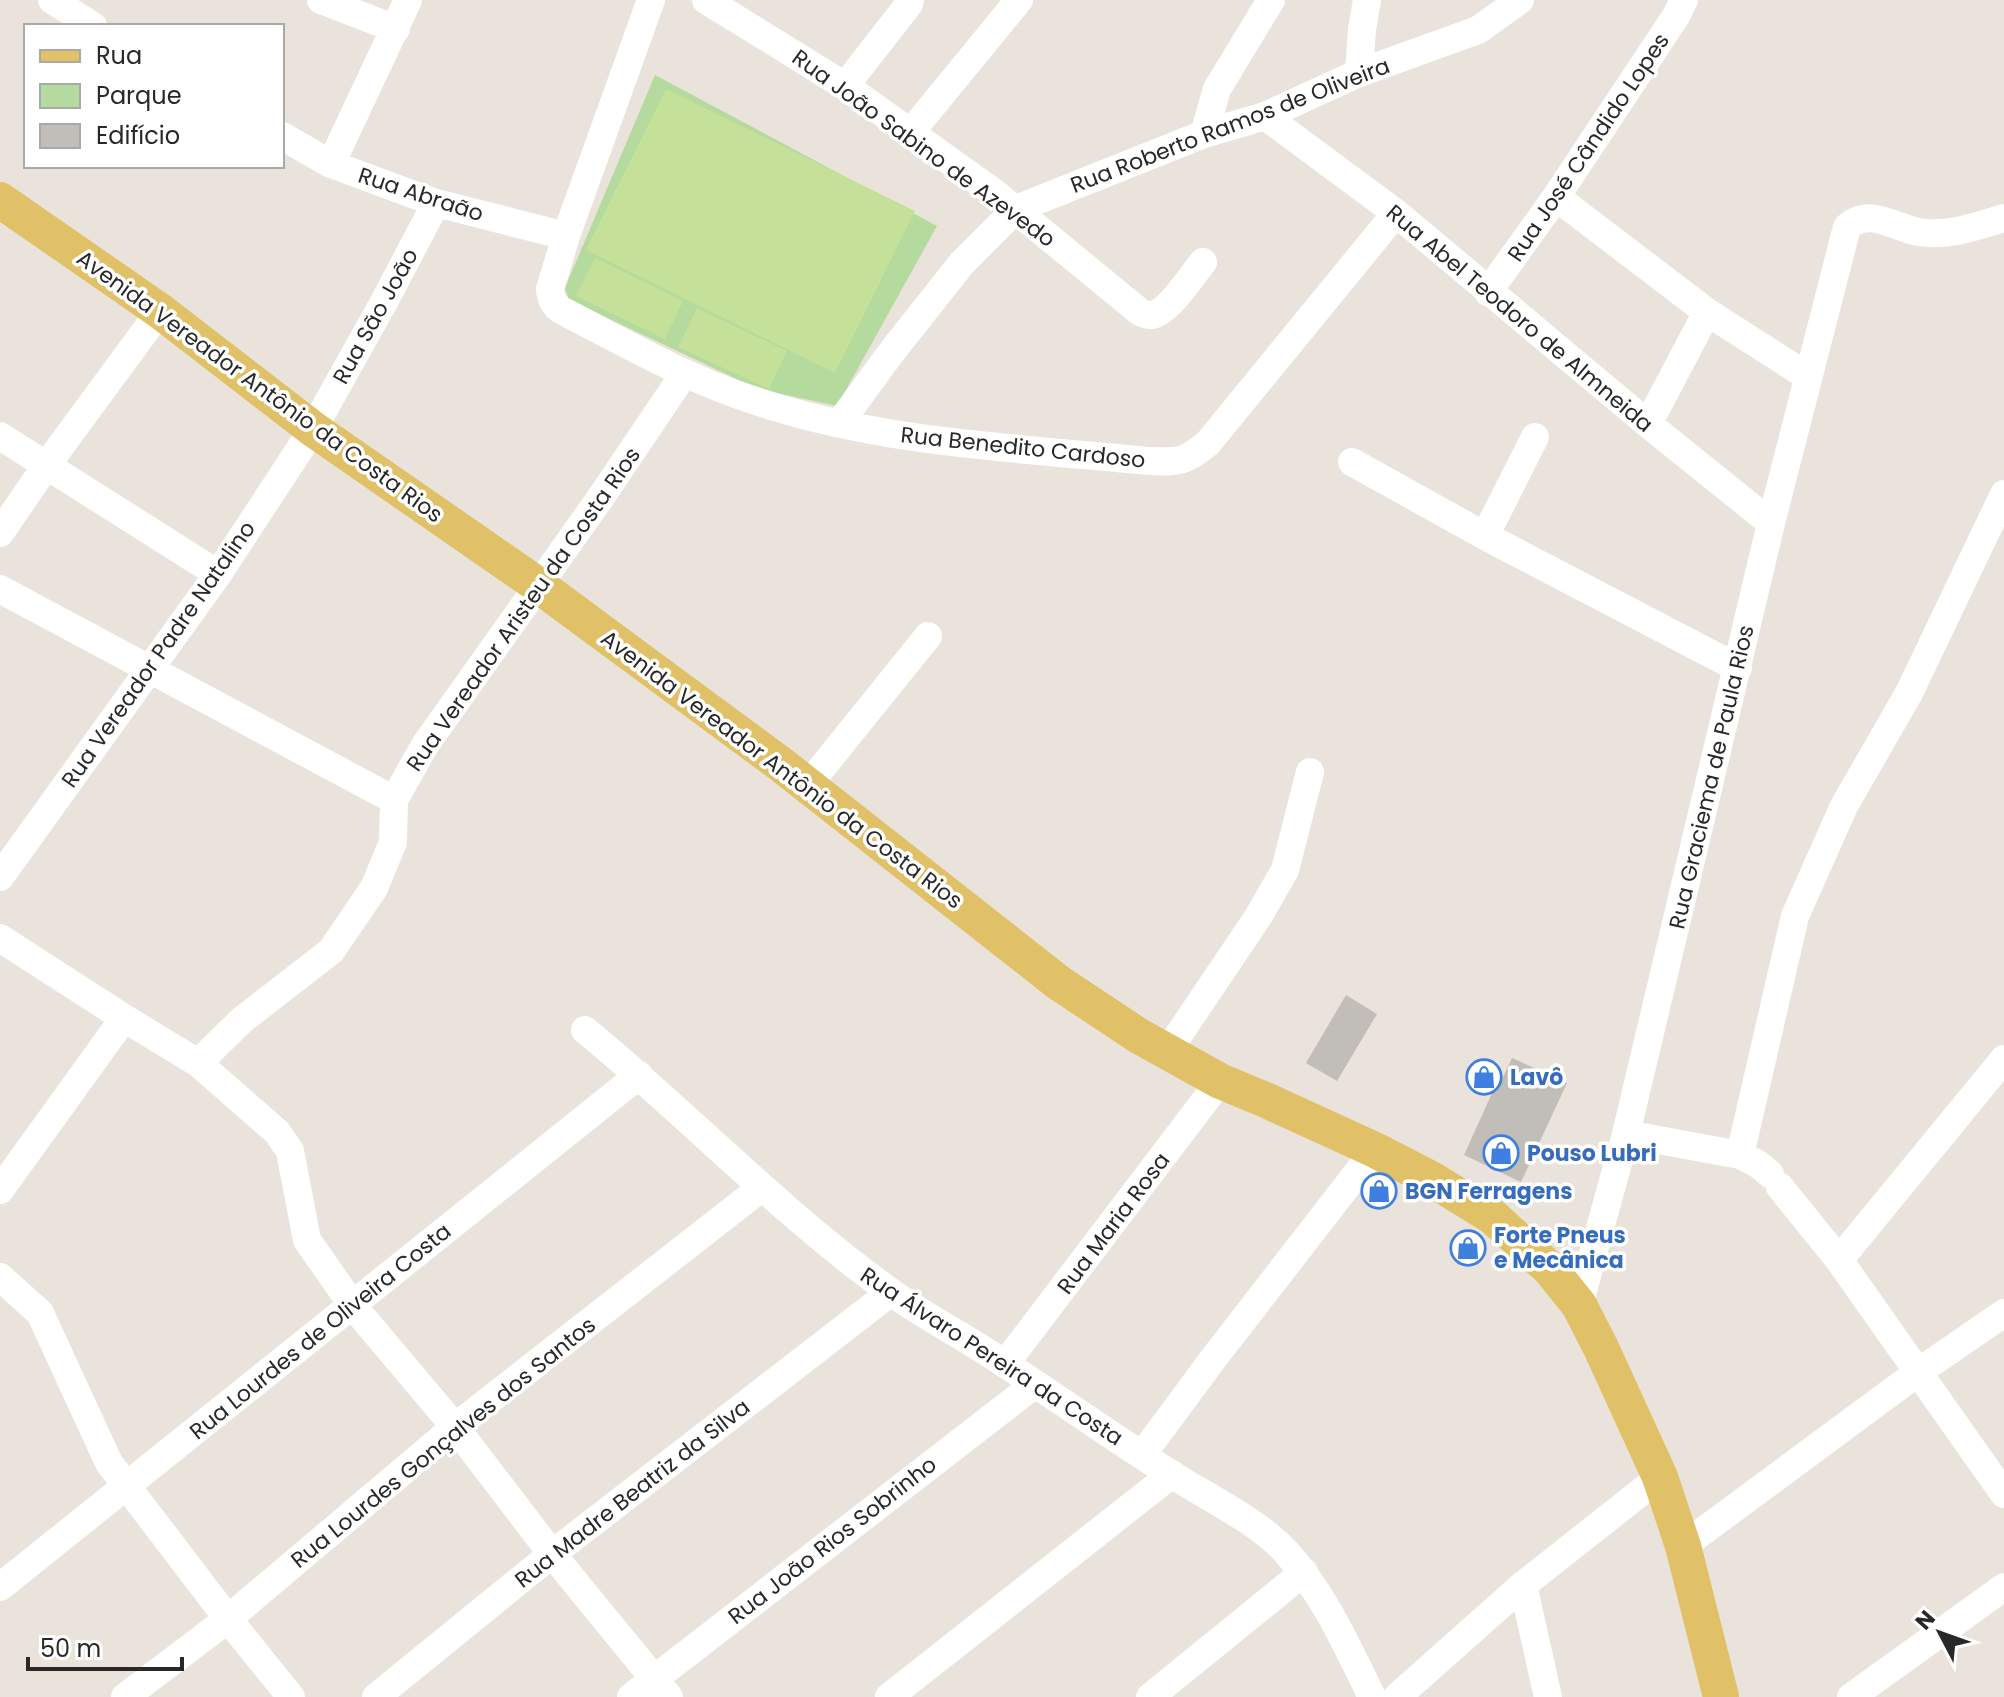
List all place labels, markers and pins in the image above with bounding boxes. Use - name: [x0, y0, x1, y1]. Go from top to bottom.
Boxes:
- shop icon: Lavô: [1465, 1058, 1503, 1096]
- place label: Lavô: [1510, 1062, 1563, 1093]
- shop icon: Pouso Lubri: [1482, 1134, 1520, 1172]
- place label: Pouso Lubri: [1527, 1138, 1657, 1169]
- shop icon: BGN Ferragens: [1360, 1172, 1398, 1210]
- place label: BGN Ferragens: [1405, 1176, 1572, 1207]
- place label: Forte Pneus e Mecânica: [1494, 1220, 1626, 1276]
- shop icon: Forte Pneus e Mecânica: [1449, 1229, 1487, 1267]

